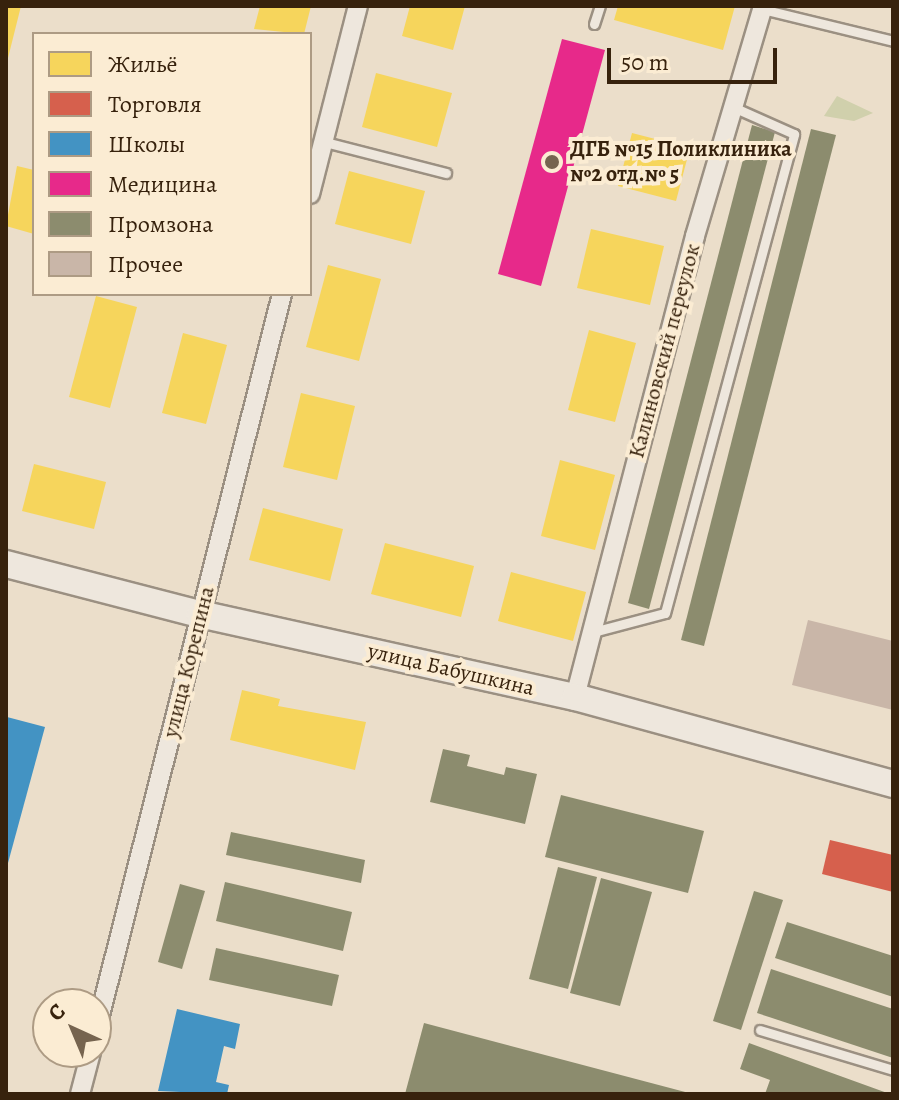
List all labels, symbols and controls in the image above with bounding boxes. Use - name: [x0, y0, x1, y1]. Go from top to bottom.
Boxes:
- legend: [32, 32, 312, 296]
- scale bar: [611, 32, 781, 82]
- text: 50 m: [621, 46, 669, 78]
- text: Жильё: [108, 48, 177, 80]
- text: Торговля: [108, 88, 202, 120]
- text: Школы: [108, 128, 185, 160]
- place label: ДГБ №15 Поликлиника №2 отд.№ 5: [570, 136, 792, 188]
- marker: ДГБ №15 Поликлиника №2 отд.№ 5: [541, 151, 563, 173]
- text: Медицина: [108, 168, 217, 200]
- text: Промзона: [108, 208, 213, 240]
- street label: Калиновский переулок: [624, 241, 706, 461]
- text: Прочее: [108, 248, 183, 280]
- street label: улица Корепина: [157, 584, 221, 740]
- street label: улица Бабушкина: [365, 638, 537, 702]
- north arrow: [32, 988, 112, 1068]
- text: С: [41, 997, 72, 1028]

